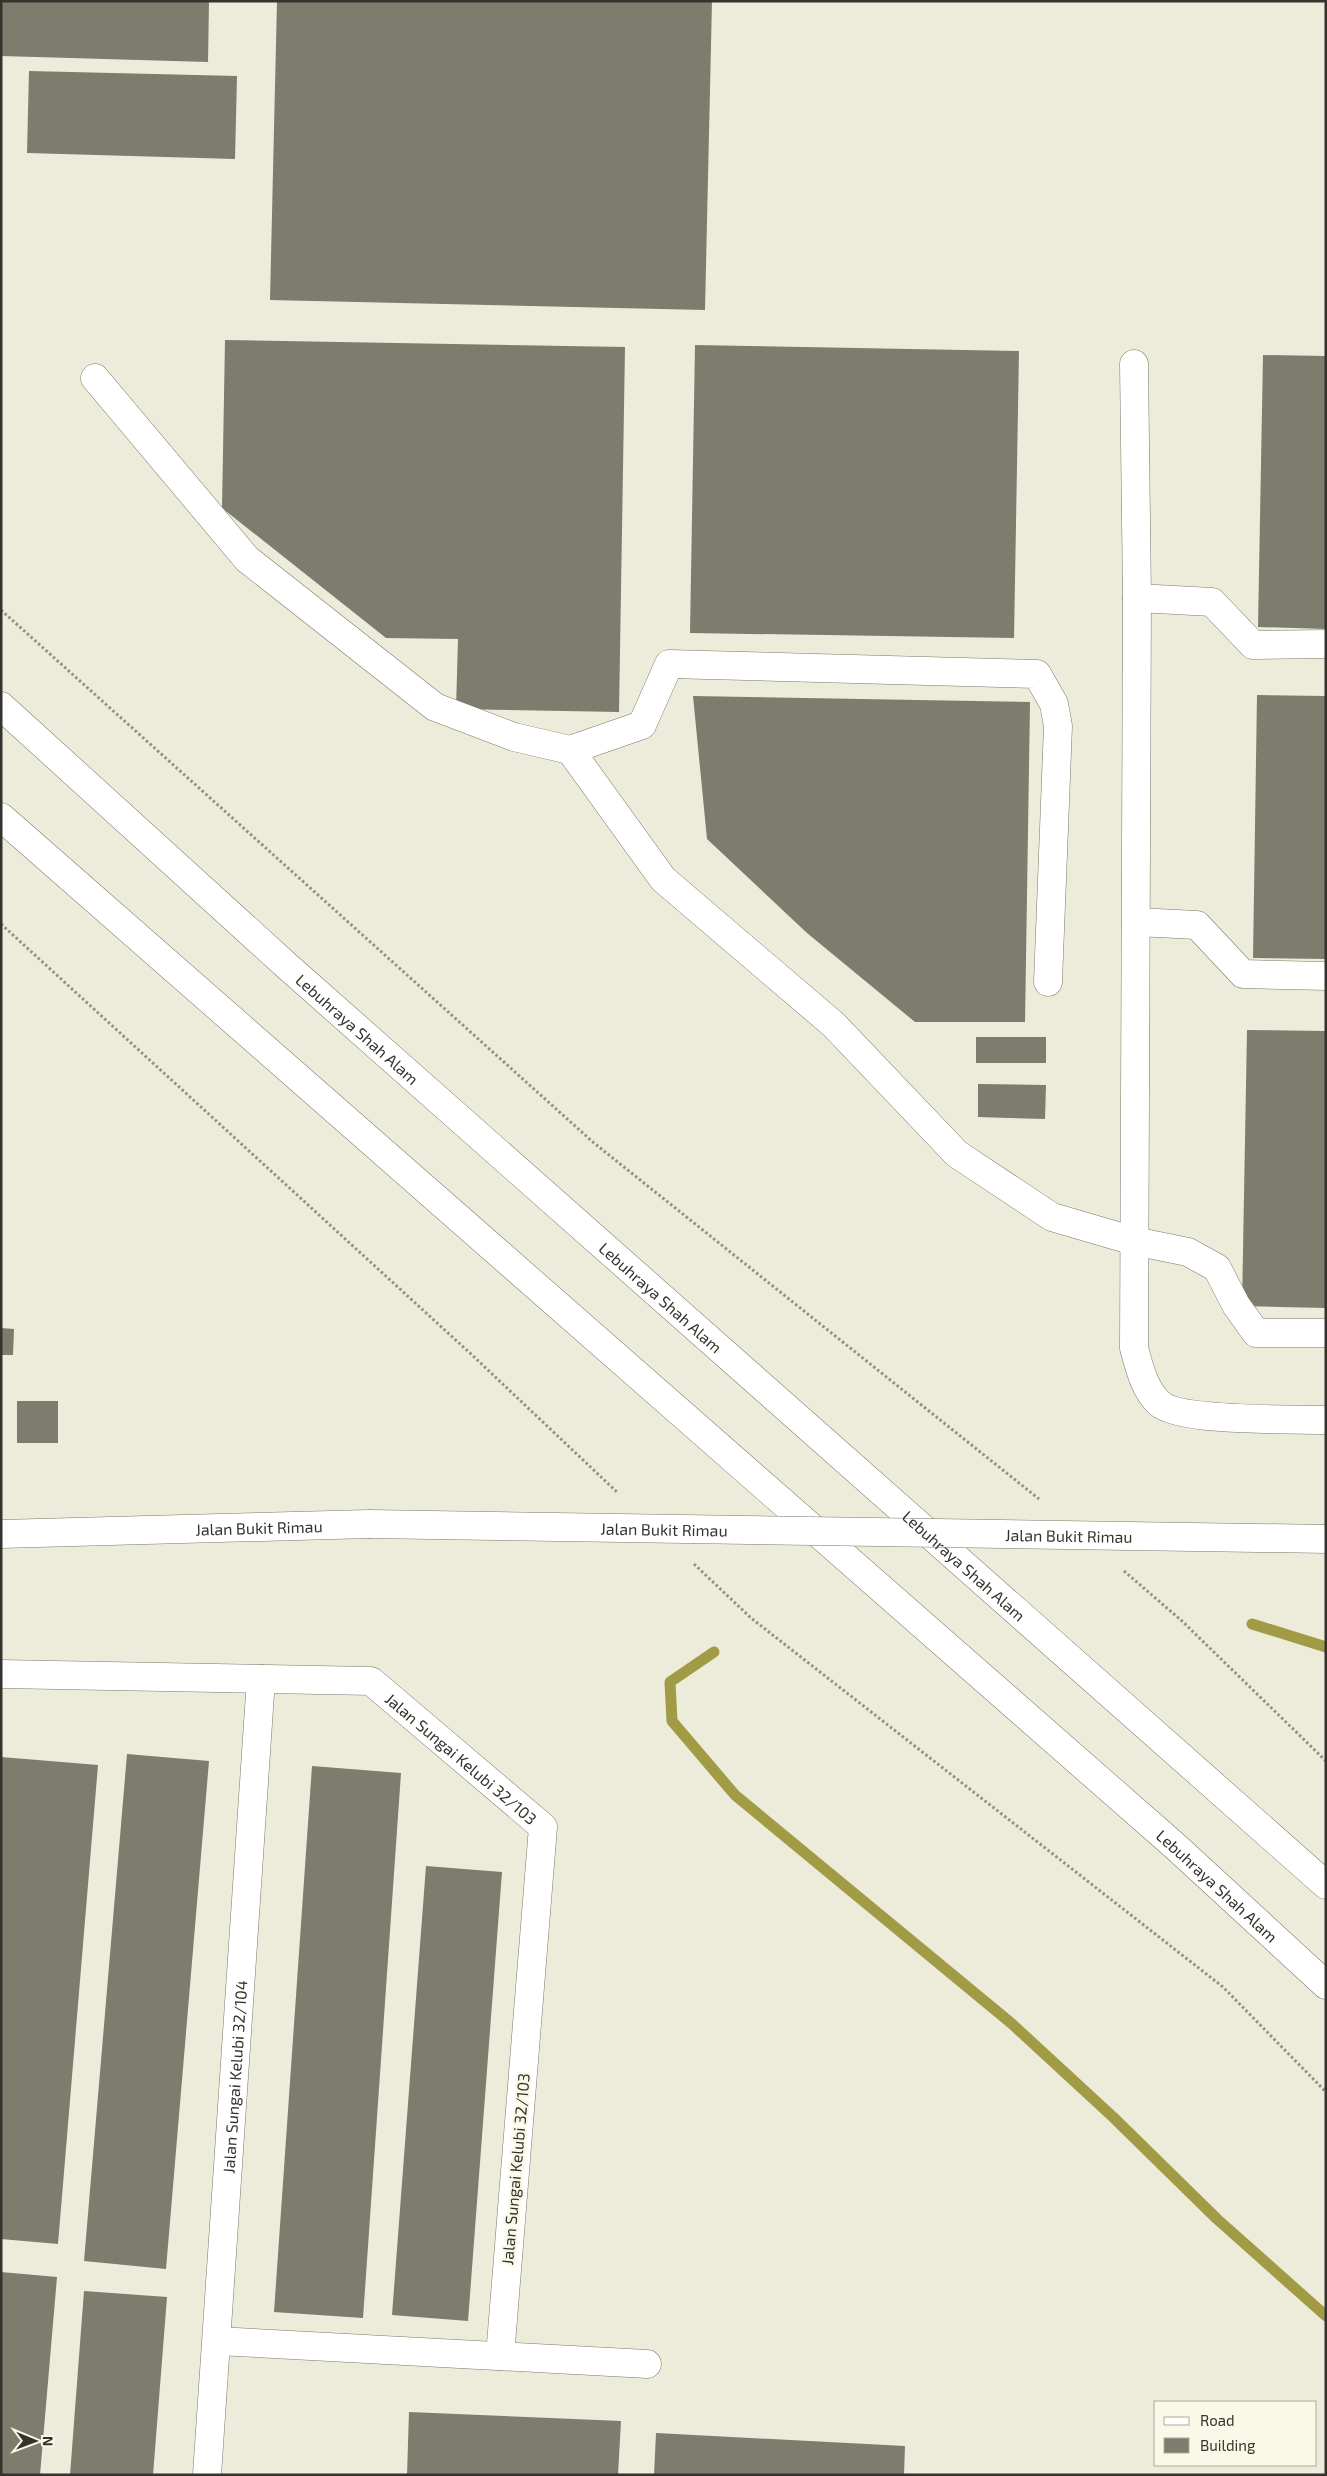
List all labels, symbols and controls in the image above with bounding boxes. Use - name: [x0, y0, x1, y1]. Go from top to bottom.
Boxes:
- street label: Lebuhraya Shah Alam: [293, 969, 423, 1088]
- street label: Lebuhraya Shah Alam: [596, 1238, 726, 1356]
- street label: Lebuhraya Shah Alam: [899, 1506, 1030, 1625]
- street label: Jalan Bukit Rimau: [195, 1516, 323, 1538]
- street label: Jalan Bukit Rimau: [600, 1518, 728, 1539]
- street label: Jalan Bukit Rimau: [1005, 1524, 1133, 1545]
- street label: Jalan Sungai Kelubi 32/103: [382, 1688, 541, 1828]
- street label: Lebuhraya Shah Alam: [1153, 1825, 1282, 1945]
- street label: Jalan Sungai Kelubi 32/104: [218, 1979, 250, 2174]
- street label: Jalan Sungai Kelubi 32/103: [497, 2072, 533, 2266]
- legend: [1154, 2401, 1317, 2466]
- text: Road: [1200, 2411, 1235, 2429]
- north arrow: [10, 2416, 60, 2466]
- text: N: [40, 2436, 57, 2446]
- text: Building: [1200, 2436, 1256, 2454]

